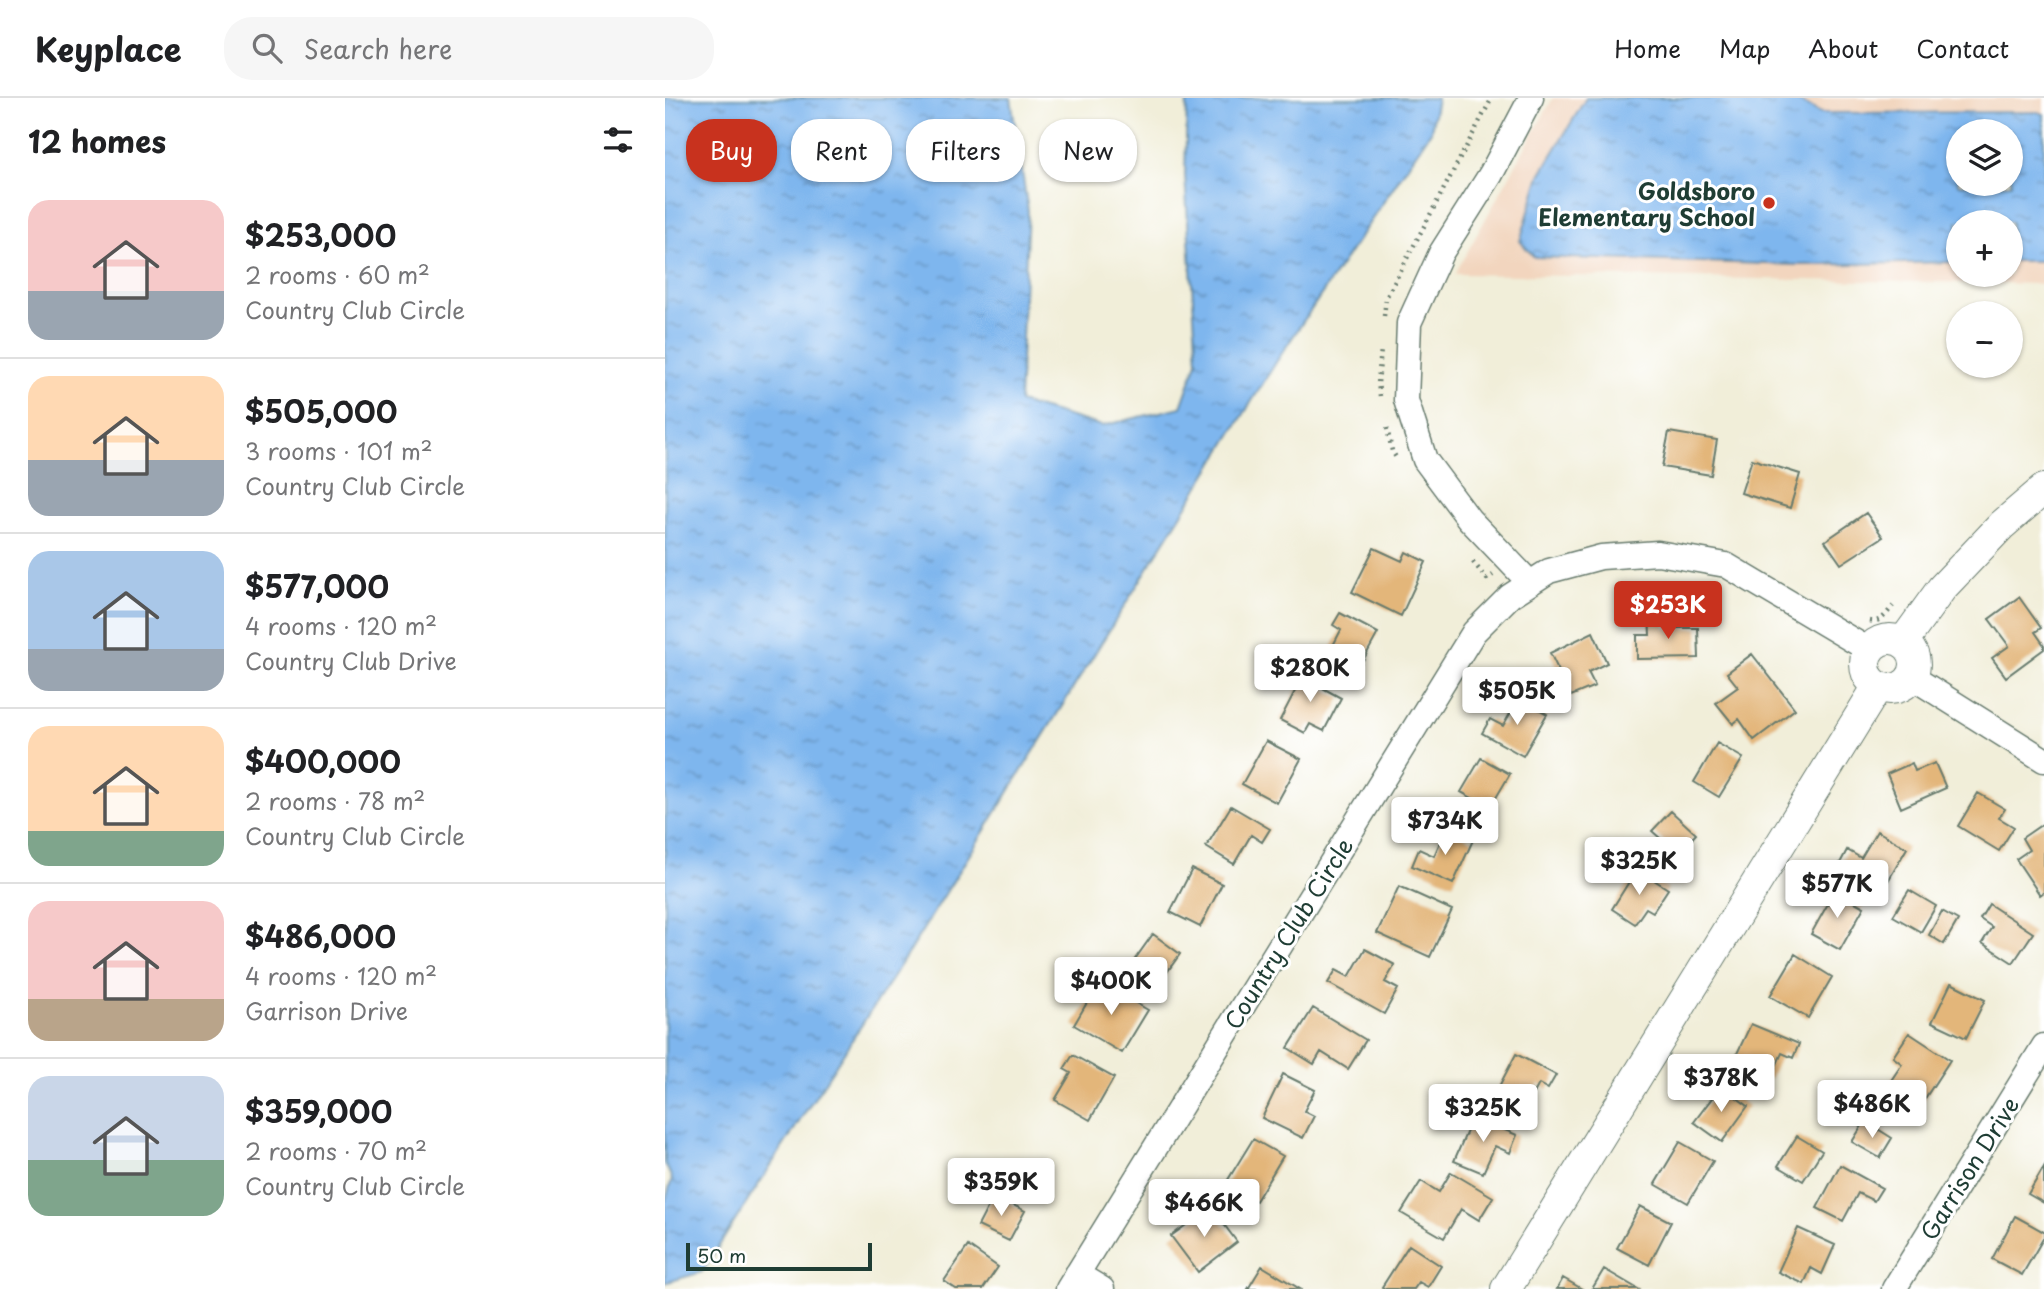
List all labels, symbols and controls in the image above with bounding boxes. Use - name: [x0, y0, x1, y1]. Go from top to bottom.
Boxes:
- search box: [224, 17, 714, 80]
- text: Keyplace: [35, 23, 182, 73]
- icon: search: [248, 29, 286, 67]
- text: Search here: [304, 29, 452, 68]
- text: Home: [1614, 30, 1681, 66]
- text: Map: [1719, 30, 1770, 66]
- text: About: [1808, 30, 1878, 66]
- text: Contact: [1916, 30, 2009, 66]
- text: 12 homes: [28, 118, 166, 163]
- chip: Buy: [686, 119, 777, 182]
- chip: Rent: [791, 119, 892, 182]
- chip: Filters: [906, 119, 1025, 182]
- chip: New: [1039, 119, 1137, 182]
- map controls: [1946, 119, 2023, 378]
- button: layers: [1946, 119, 2023, 196]
- icon: filters: [599, 121, 637, 159]
- place label: Goldsboro Elementary School: [1538, 173, 1755, 234]
- marker: Goldsboro Elementary School: [1761, 195, 1777, 211]
- button: +: [1946, 210, 2023, 287]
- text: $253,000: [245, 212, 396, 257]
- icon: home: [84, 228, 168, 312]
- text: 2 rooms · 60 m²: [245, 257, 430, 292]
- text: Country Club Circle: [245, 292, 465, 327]
- button: −: [1946, 301, 2023, 378]
- text: $505,000: [245, 388, 397, 433]
- icon: home: [84, 404, 168, 488]
- text: 3 rooms · 101 m²: [245, 433, 433, 468]
- text: Country Club Circle: [245, 468, 465, 503]
- text: $577,000: [245, 563, 389, 608]
- icon: home: [84, 579, 168, 663]
- pin: $253K: [1619, 582, 1717, 641]
- text: $253K: [1630, 586, 1706, 621]
- text: 4 rooms · 120 m²: [245, 608, 437, 643]
- text: Country Club Drive: [245, 643, 457, 678]
- pin: $280K: [1261, 644, 1359, 704]
- text: $280K: [1270, 649, 1350, 684]
- pin: $505K: [1468, 668, 1566, 727]
- text: $505K: [1478, 672, 1556, 707]
- text: $400,000: [245, 738, 401, 783]
- icon: home: [84, 754, 168, 838]
- text: 2 rooms · 78 m²: [245, 783, 425, 818]
- pin: $734K: [1396, 798, 1494, 857]
- text: $734K: [1407, 802, 1483, 837]
- text: Country Club Circle: [245, 818, 465, 853]
- street label: Country Club Circle: [1215, 830, 1361, 1036]
- pin: $325K: [1590, 838, 1688, 897]
- text: $325K: [1601, 842, 1677, 877]
- pin: $577K: [1788, 860, 1886, 920]
- text: $577K: [1801, 865, 1873, 900]
- text: $486,000: [245, 913, 396, 958]
- icon: home: [84, 929, 168, 1013]
- text: 4 rooms · 120 m²: [245, 958, 437, 993]
- pin: $400K: [1062, 958, 1160, 1017]
- text: $400K: [1070, 962, 1152, 997]
- text: Garrison Drive: [245, 993, 408, 1028]
- pin: $378K: [1672, 1054, 1770, 1114]
- text: $378K: [1684, 1059, 1758, 1094]
- pin: $486K: [1823, 1080, 1921, 1140]
- pin: $325K: [1434, 1084, 1532, 1144]
- text: $486K: [1833, 1085, 1911, 1120]
- text: $359,000: [245, 1088, 392, 1133]
- text: $325K: [1445, 1089, 1521, 1124]
- street label: Garrison Drive: [1911, 1090, 2027, 1246]
- icon: home: [84, 1104, 168, 1188]
- text: 2 rooms · 70 m²: [245, 1133, 427, 1168]
- pin: $359K: [952, 1158, 1050, 1218]
- text: $359K: [964, 1163, 1038, 1198]
- text: Country Club Circle: [245, 1168, 465, 1203]
- pin: $466K: [1155, 1180, 1253, 1239]
- text: $466K: [1165, 1184, 1243, 1219]
- scale bar: [686, 1240, 871, 1272]
- text: 50 m: [697, 1241, 746, 1269]

